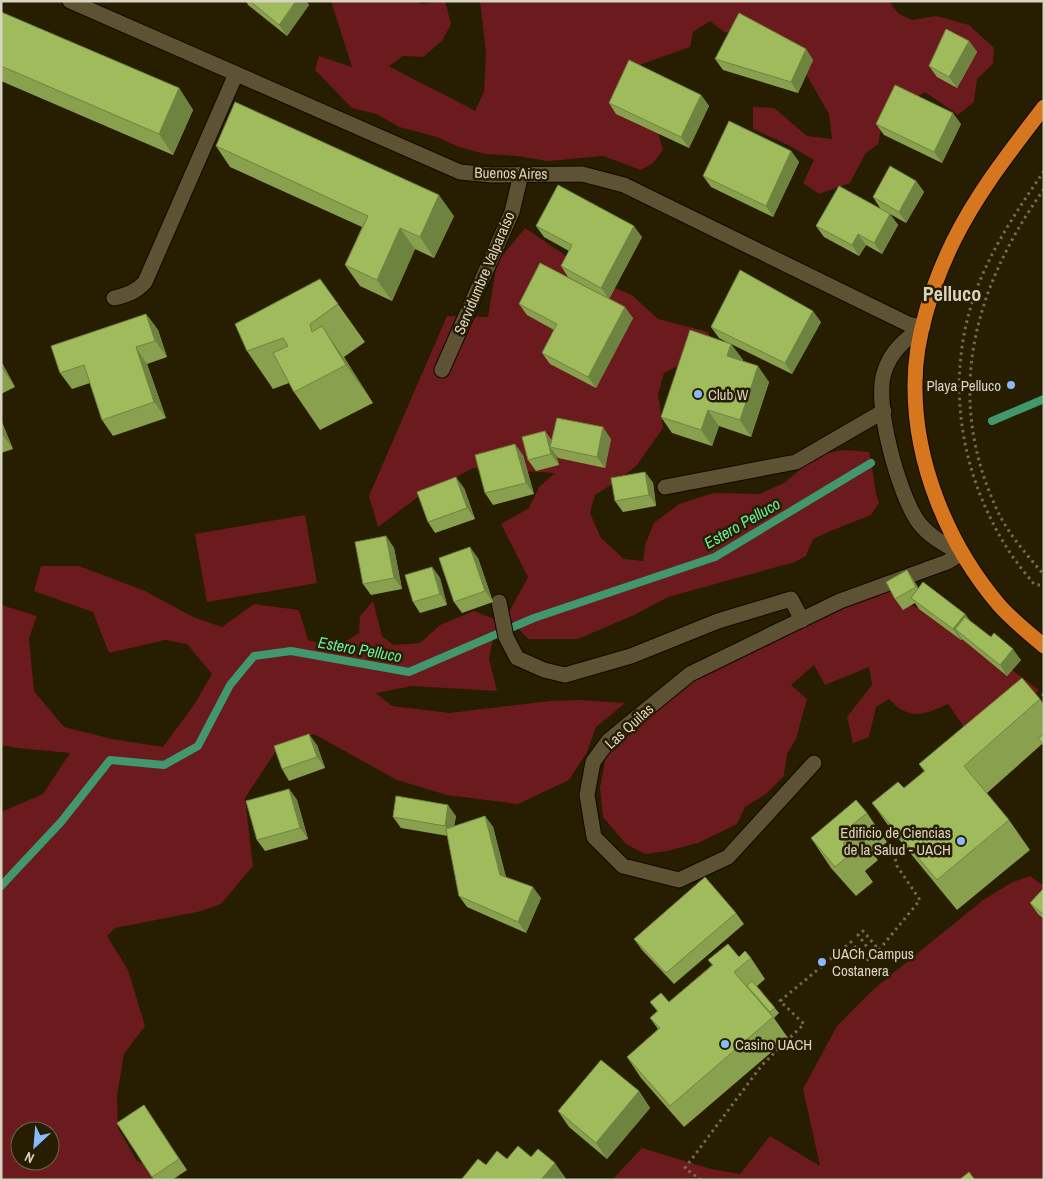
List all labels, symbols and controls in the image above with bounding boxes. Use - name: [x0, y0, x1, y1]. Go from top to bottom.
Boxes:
- street label: Buenos Aires: [474, 162, 548, 184]
- street label: Servidumbre Valparaíso: [449, 208, 519, 338]
- district label: Pelluco: [923, 280, 981, 307]
- place label: Playa Pelluco: [926, 375, 1001, 396]
- marker: Playa Pelluco: [1005, 379, 1017, 391]
- place label: Club W: [708, 384, 749, 405]
- marker: Club W: [692, 388, 704, 400]
- water label: Estero Pelluco: [700, 492, 784, 554]
- water label: Estero Pelluco: [316, 631, 404, 667]
- street label: Las Quilas: [600, 699, 658, 753]
- place label: Edificio de Ciencias de la Salud - UACH: [840, 822, 951, 860]
- marker: Edificio de Ciencias de la Salud - UACH: [955, 835, 967, 847]
- place label: UACh Campus Costanera: [832, 943, 914, 981]
- marker: UACh Campus Costanera: [816, 956, 828, 968]
- place label: Casino UACH: [735, 1034, 812, 1055]
- marker: Casino UACH: [719, 1038, 731, 1050]
- north arrow: [10, 1121, 60, 1171]
- text: N: [22, 1148, 37, 1168]

